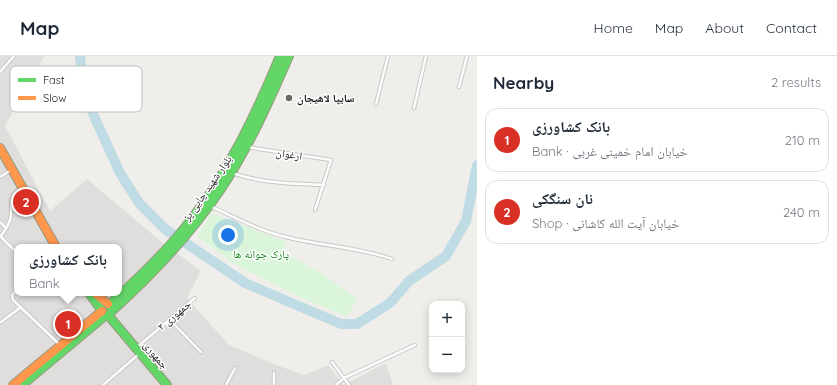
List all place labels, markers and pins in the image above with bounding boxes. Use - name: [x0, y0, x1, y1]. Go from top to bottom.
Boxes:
- place label: سایپا لاهیجان: [297, 91, 355, 106]
- marker: سایپا لاهیجان: [284, 93, 294, 103]
- pin: 2: [13, 187, 39, 217]
- pin: 1: [55, 309, 81, 339]

